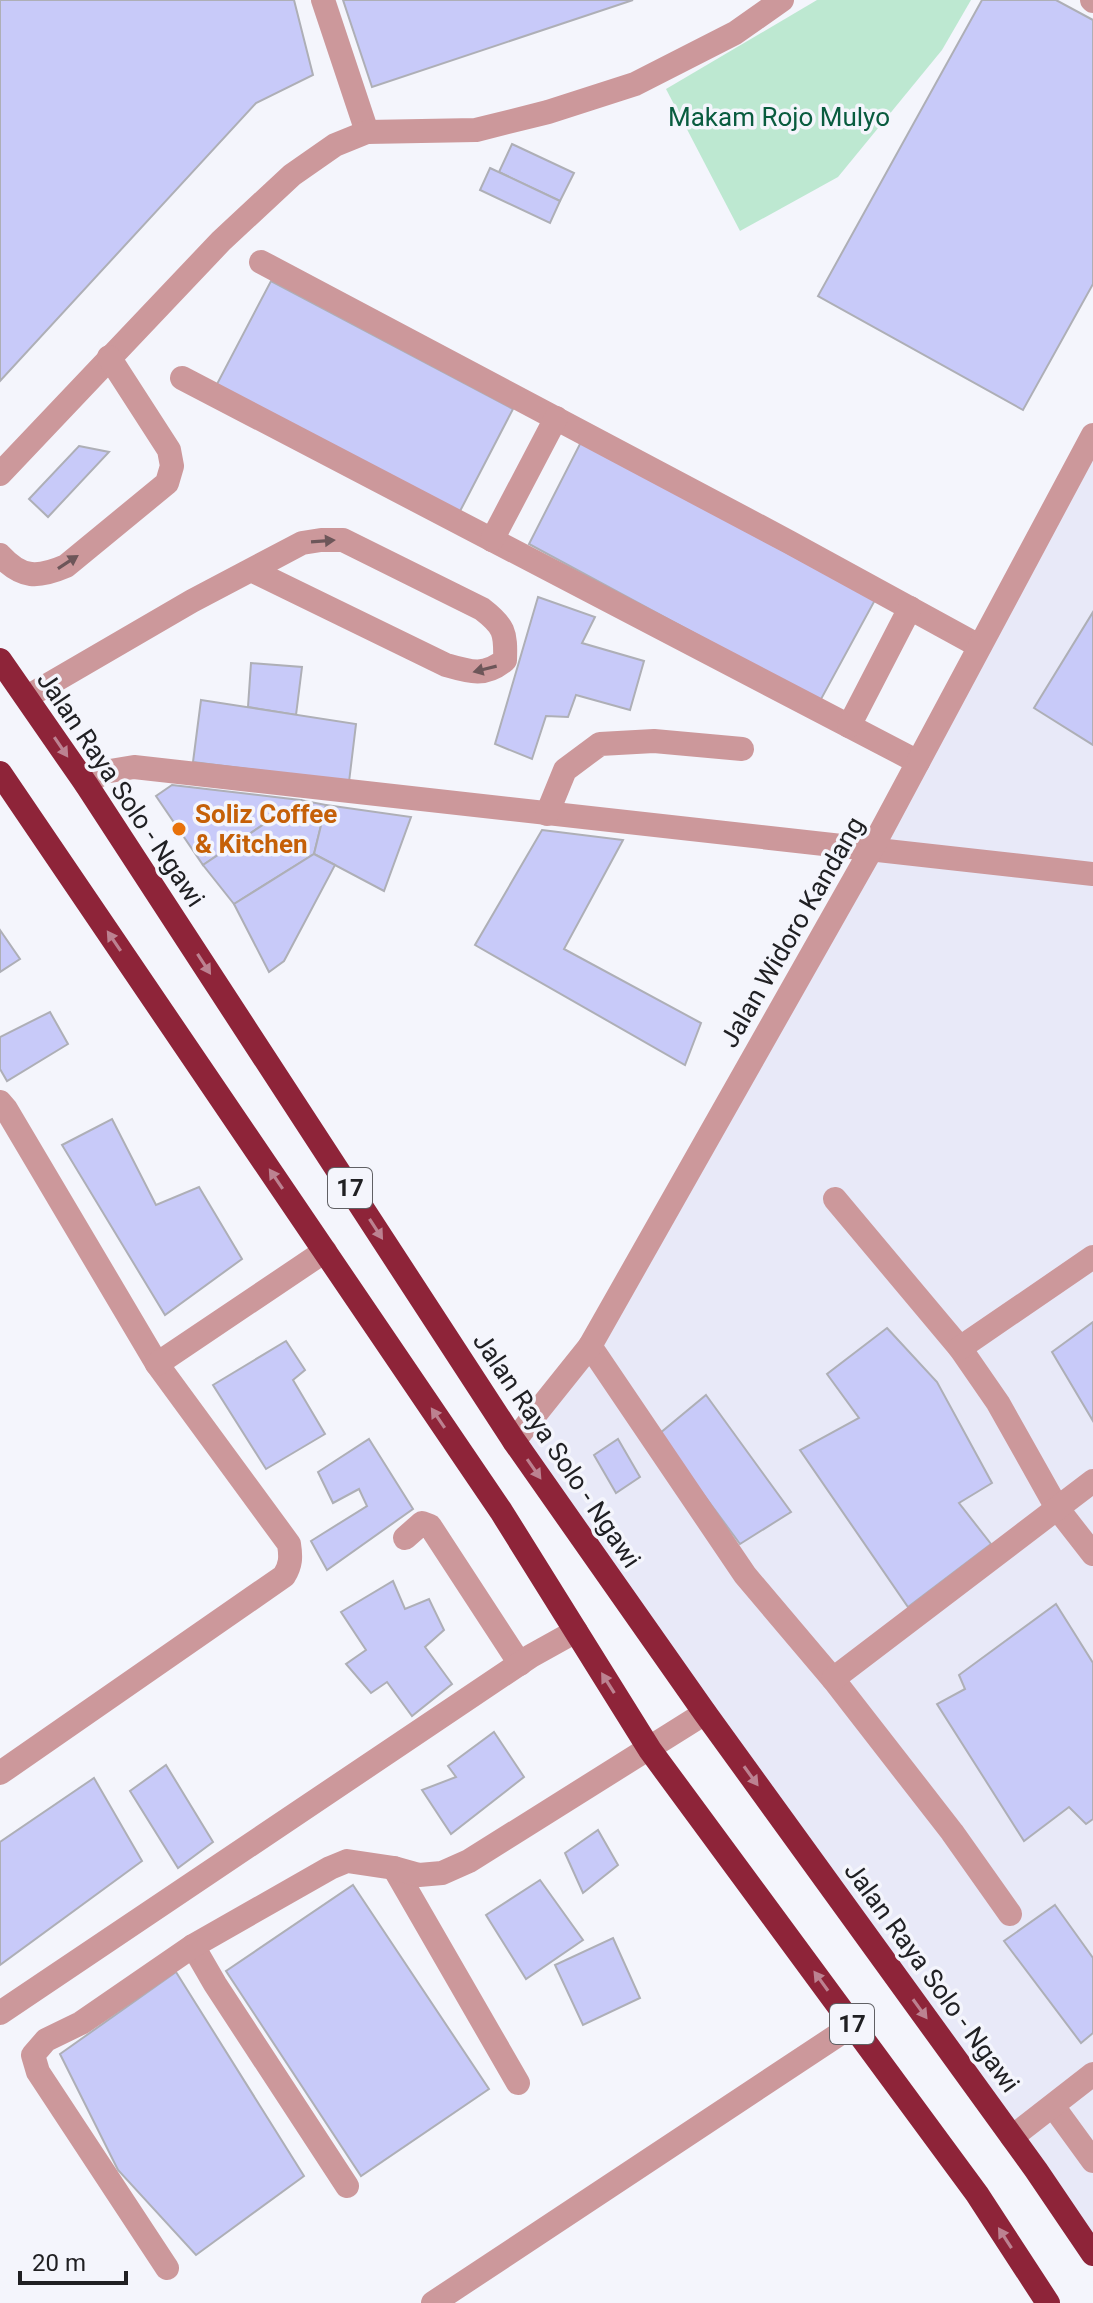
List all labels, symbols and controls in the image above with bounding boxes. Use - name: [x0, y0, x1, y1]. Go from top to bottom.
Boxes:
- park label: Makam Rojo Mulyo: [668, 102, 890, 132]
- one-way arrow: [311, 534, 336, 547]
- one-way arrow: [57, 556, 79, 570]
- one-way arrow: [472, 664, 497, 676]
- street label: Jalan Raya Solo - Ngawi: [31, 666, 211, 912]
- one-way arrow: [53, 736, 68, 757]
- place label: Soliz Coffee & Kitchen: [195, 799, 337, 859]
- street label: Jalan Widoro Kandang: [714, 811, 870, 1053]
- marker: Soliz Coffee & Kitchen: [170, 820, 188, 838]
- one-way arrow: [107, 930, 122, 952]
- one-way arrow: [196, 953, 210, 975]
- road number: 17: [328, 1168, 372, 1208]
- one-way arrow: [269, 1169, 284, 1190]
- one-way arrow: [368, 1218, 383, 1239]
- street label: Jalan Raya Solo - Ngawi: [467, 1327, 647, 1573]
- one-way arrow: [431, 1407, 446, 1428]
- one-way arrow: [526, 1459, 541, 1480]
- one-way arrow: [601, 1673, 616, 1694]
- one-way arrow: [743, 1765, 759, 1787]
- street label: Jalan Raya Solo - Ngawi: [838, 1856, 1026, 2098]
- one-way arrow: [813, 1971, 829, 1992]
- one-way arrow: [912, 1998, 928, 2020]
- road number: 17: [830, 2004, 874, 2044]
- one-way arrow: [998, 2227, 1013, 2248]
- scale bar: [20, 2235, 126, 2285]
- text: 20 m: [32, 2249, 86, 2277]

